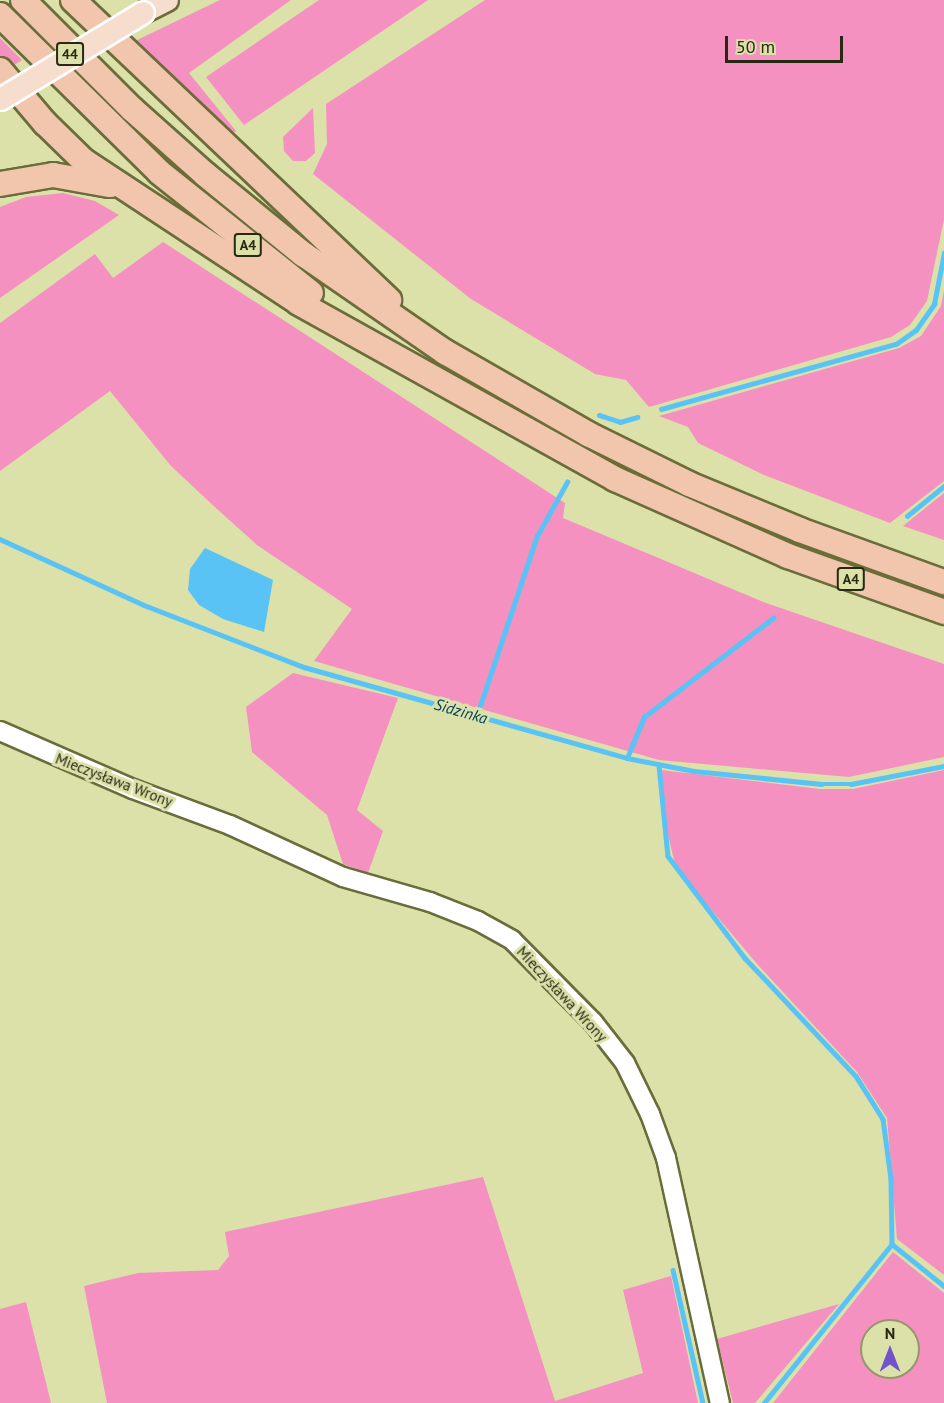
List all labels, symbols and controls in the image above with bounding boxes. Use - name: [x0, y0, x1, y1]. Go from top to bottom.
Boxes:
- scale bar: [728, 24, 846, 62]
- text: 50 m: [736, 35, 775, 58]
- road number: 44: [55, 43, 85, 65]
- road number: A4: [233, 234, 263, 256]
- road number: A4: [836, 568, 866, 590]
- water label: Sidzinka: [432, 694, 490, 728]
- street label: Mieczysława Wrony: [53, 749, 175, 811]
- street label: Mieczysława Wrony: [513, 942, 611, 1046]
- north arrow: [860, 1319, 920, 1379]
- text: N: [885, 1323, 895, 1343]

